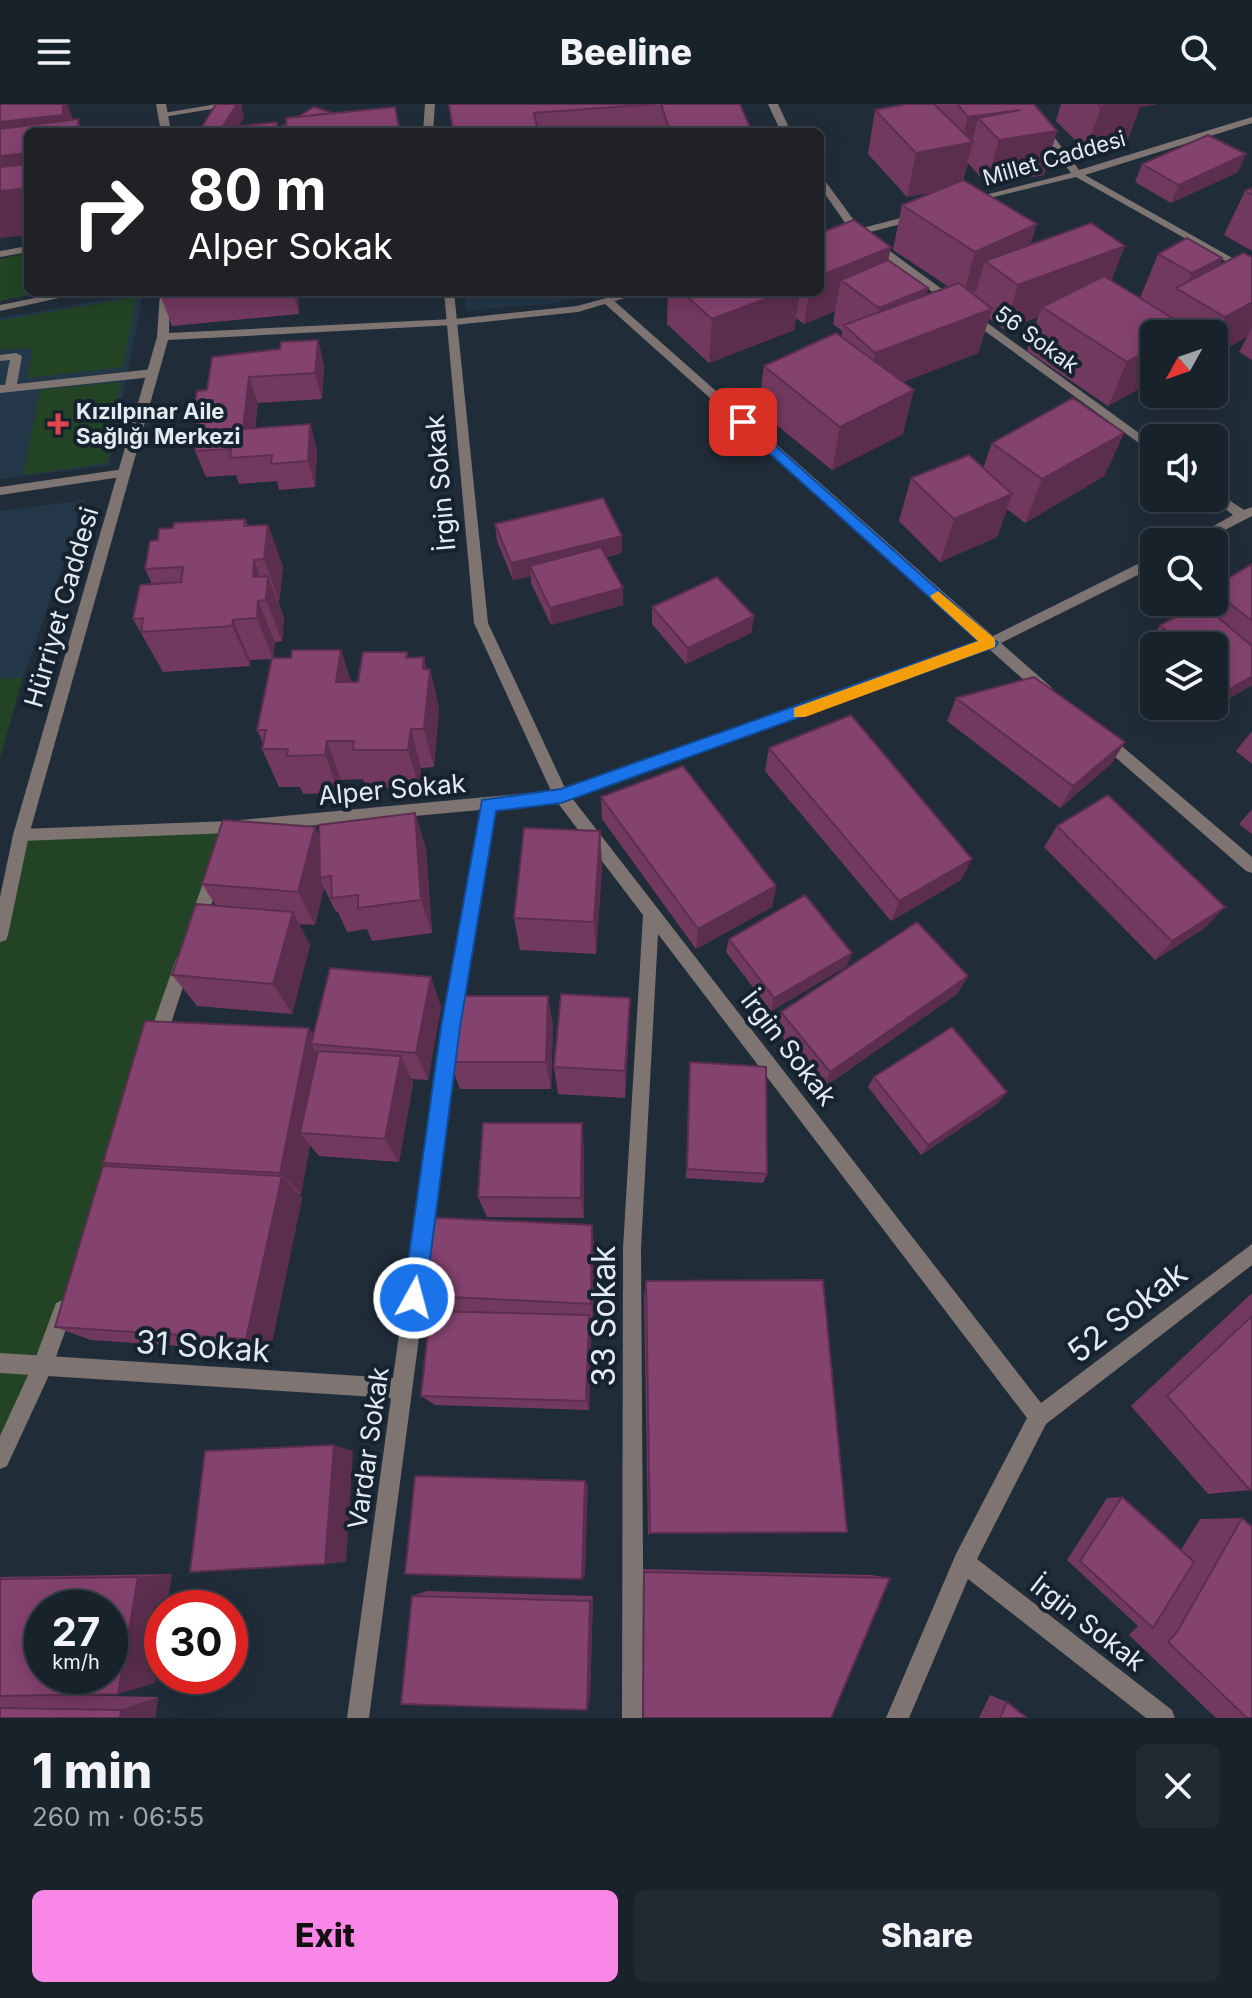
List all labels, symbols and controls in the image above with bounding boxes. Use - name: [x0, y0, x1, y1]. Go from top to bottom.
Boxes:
- icon: menu: [32, 30, 76, 74]
- text: Beeline: [560, 30, 692, 74]
- icon: search: [1176, 30, 1220, 74]
- street label: Millet Caddesi: [980, 125, 1128, 191]
- text: 80 m: [188, 156, 327, 224]
- icon: right: [56, 160, 160, 264]
- text: Alper Sokak: [188, 224, 393, 268]
- street label: 56 Sokak: [990, 300, 1084, 378]
- north arrow: [1140, 320, 1228, 408]
- map controls: [1140, 320, 1228, 720]
- pin: [709, 388, 777, 456]
- place label: Kızılpınar Aile Sağlığı Merkezi: [76, 398, 240, 449]
- icon: arrive: [721, 400, 765, 444]
- marker: Kızılpınar Aile Sağlığı Merkezi: [47, 413, 69, 435]
- street label: İrgin Sokak: [419, 414, 461, 552]
- button: sound: [1140, 424, 1228, 512]
- street label: Hürriyet Caddesi: [18, 503, 104, 711]
- button: search: [1140, 528, 1228, 616]
- button: layers: [1140, 632, 1228, 720]
- street label: Alper Sokak: [317, 767, 467, 811]
- street label: İrgin Sokak: [735, 985, 843, 1111]
- street label: 33 Sokak: [584, 1245, 623, 1387]
- street label: 52 Sokak: [1060, 1253, 1195, 1371]
- position arrow: [372, 1256, 456, 1340]
- street label: 31 Sokak: [135, 1322, 272, 1370]
- street label: Vardar Sokak: [341, 1365, 395, 1531]
- street label: İrgin Sokak: [1025, 1569, 1151, 1677]
- speed limit sign: 30: [144, 1590, 248, 1694]
- text: 27: [52, 1607, 100, 1656]
- text: km/h: [52, 1650, 100, 1674]
- text: 1 min: [32, 1741, 152, 1800]
- button: close: [1136, 1744, 1220, 1828]
- text: 260 m · 06:55: [32, 1801, 204, 1832]
- button: Exit: [32, 1890, 618, 1982]
- button: Share: [634, 1890, 1220, 1982]

